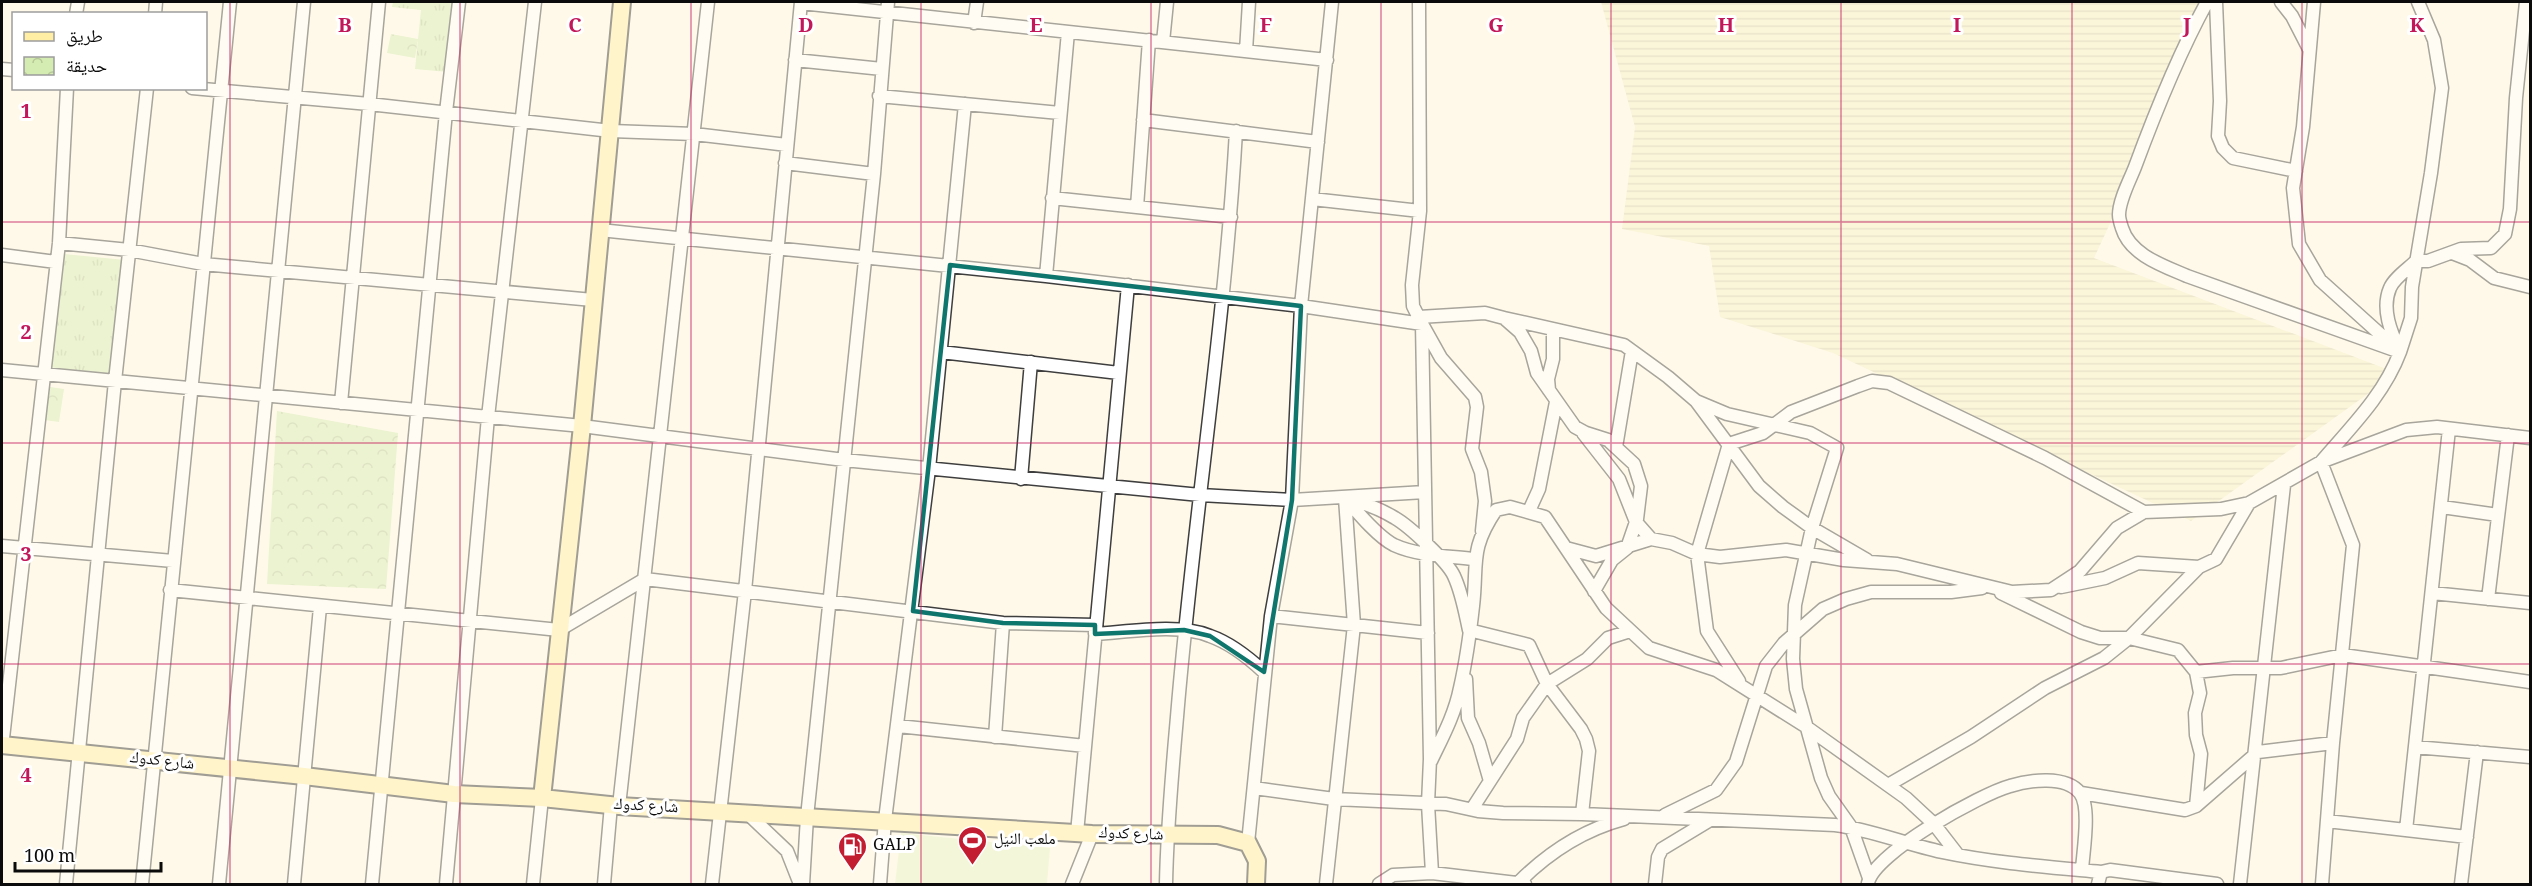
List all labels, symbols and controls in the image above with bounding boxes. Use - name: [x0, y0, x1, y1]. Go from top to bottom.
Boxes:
- text: B: [338, 11, 352, 45]
- text: C: [568, 11, 582, 45]
- text: D: [798, 11, 814, 45]
- text: E: [1029, 11, 1043, 45]
- text: F: [1260, 11, 1272, 45]
- text: G: [1488, 11, 1504, 45]
- text: H: [1718, 11, 1734, 45]
- text: I: [1953, 11, 1961, 45]
- text: J: [2182, 11, 2191, 45]
- text: K: [2410, 11, 2426, 45]
- legend: [12, 12, 207, 90]
- text: طريق: [66, 23, 103, 53]
- text: حديقة: [66, 53, 107, 83]
- text: 1: [20, 97, 32, 131]
- text: 2: [20, 318, 32, 352]
- text: 3: [20, 540, 32, 574]
- street label: شارع كدوك: [128, 745, 196, 779]
- text: 4: [20, 761, 32, 795]
- street label: شارع كدوك: [613, 792, 679, 822]
- street label: شارع كدوك: [1098, 820, 1164, 850]
- sports icon: ملعب النيل: [957, 824, 989, 866]
- place label: ملعب النيل: [994, 827, 1056, 854]
- fuel station icon: GALP: [836, 830, 868, 872]
- place label: GALP: [873, 833, 916, 860]
- scale bar: [15, 835, 160, 873]
- text: 100 m: [24, 843, 75, 873]

